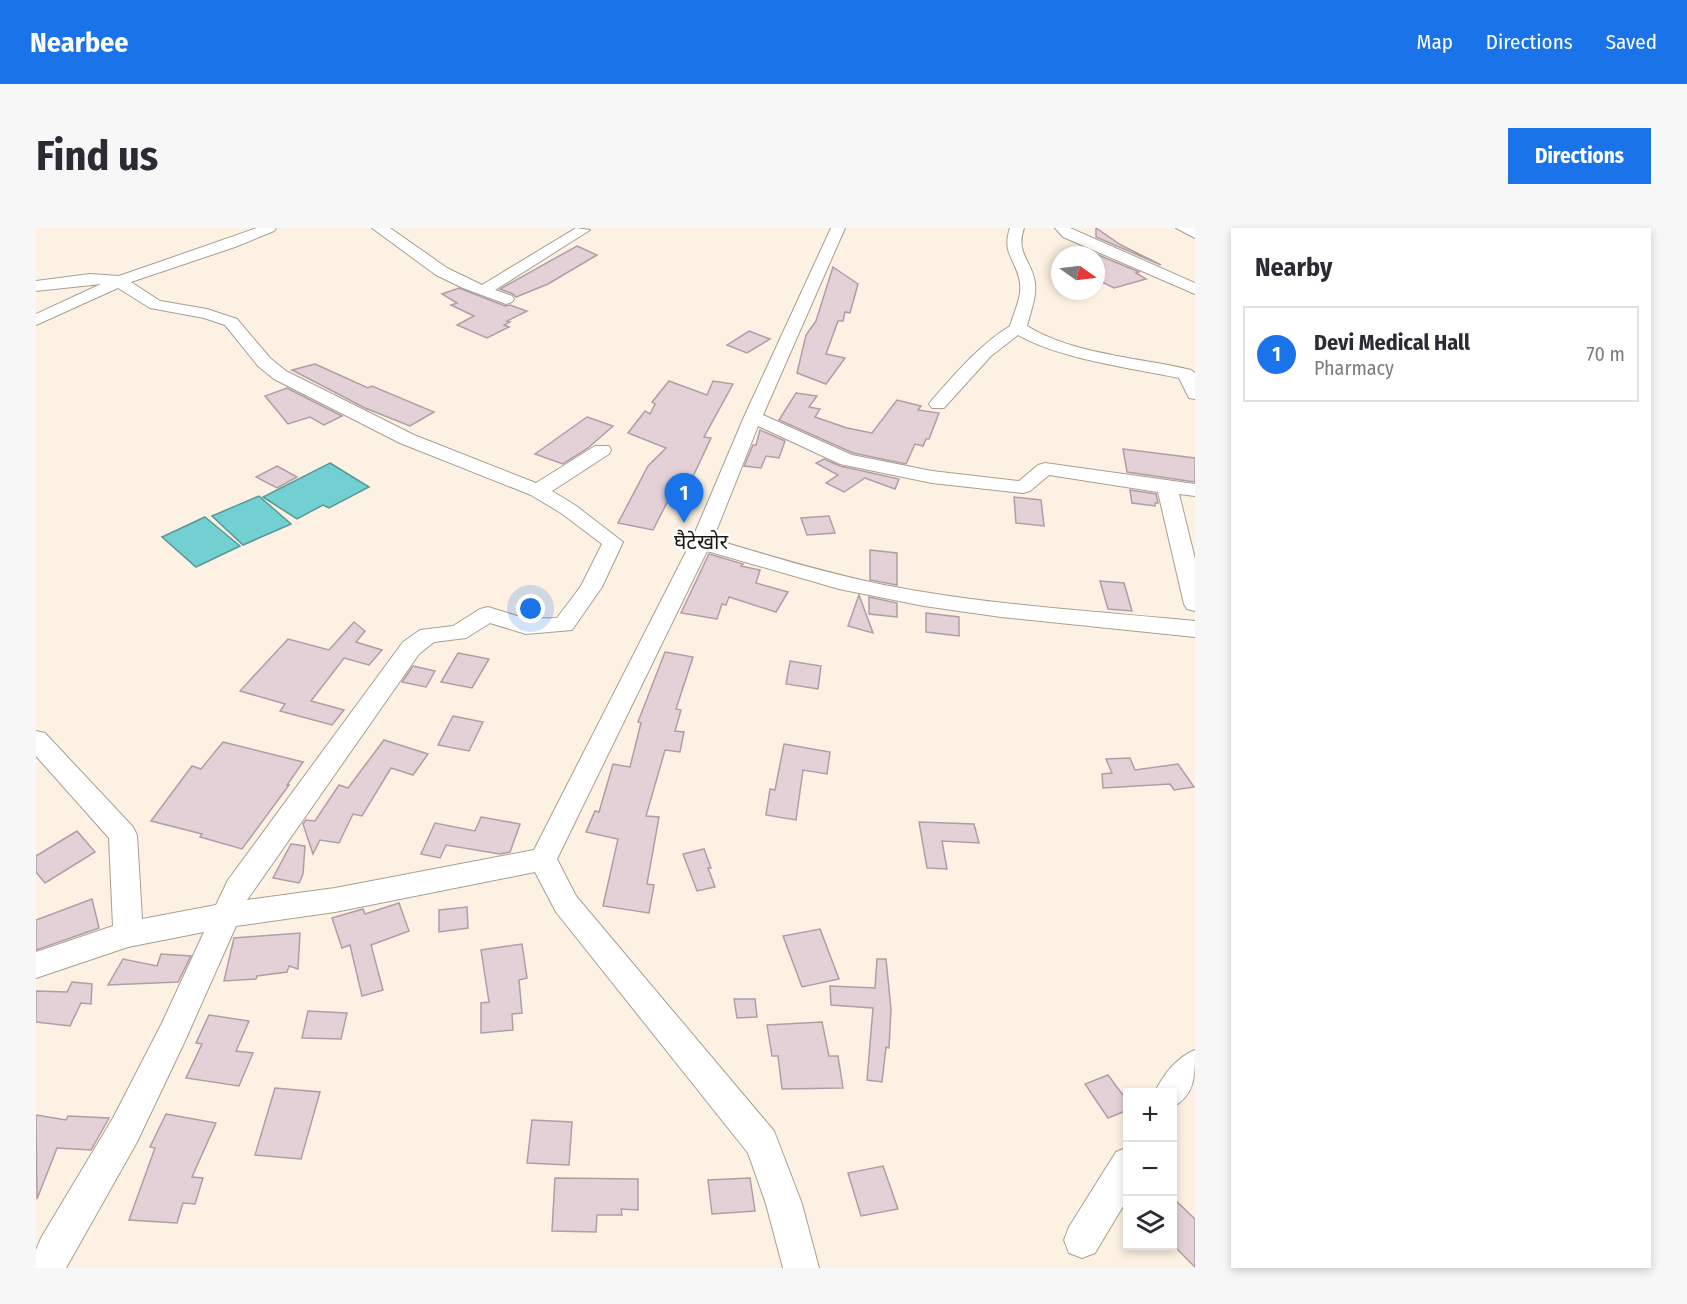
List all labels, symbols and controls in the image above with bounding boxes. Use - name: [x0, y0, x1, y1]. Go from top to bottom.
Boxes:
- text: Nearbee: [30, 26, 129, 59]
- text: Map: [1416, 29, 1453, 55]
- text: Directions: [1486, 29, 1573, 55]
- text: Saved: [1606, 29, 1657, 55]
- button: Directions: [1508, 128, 1651, 184]
- text: Find us: [36, 131, 158, 181]
- north arrow: [1051, 246, 1105, 300]
- text: Nearby: [1255, 252, 1332, 283]
- text: Devi Medical Hall: [1314, 329, 1470, 356]
- text: 1: [1272, 342, 1281, 366]
- text: 70 m: [1587, 342, 1625, 366]
- text: Pharmacy: [1314, 356, 1394, 380]
- pin: 1: [664, 474, 704, 523]
- district label: घैटेखोर: [674, 529, 729, 555]
- your location: [516, 594, 545, 623]
- map controls: [1123, 1088, 1177, 1250]
- button: +: [1123, 1088, 1177, 1142]
- button: −: [1123, 1142, 1177, 1196]
- button: layers: [1123, 1196, 1177, 1250]

